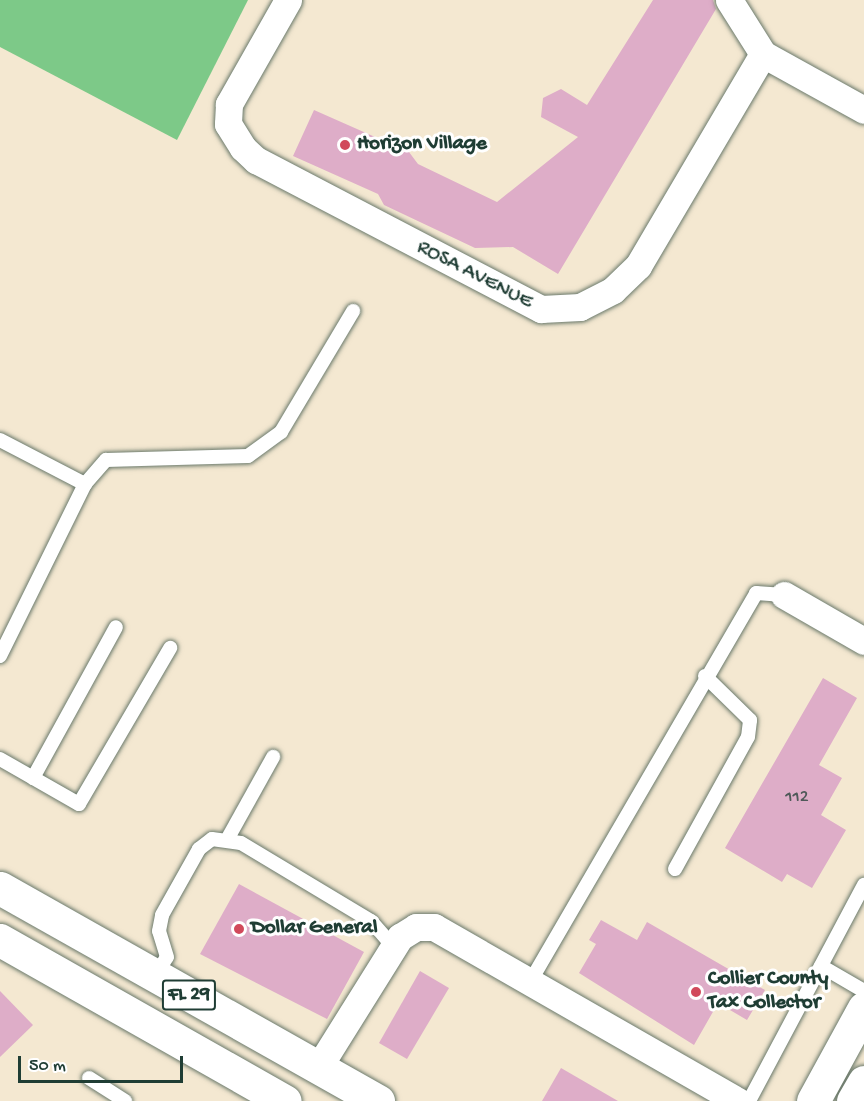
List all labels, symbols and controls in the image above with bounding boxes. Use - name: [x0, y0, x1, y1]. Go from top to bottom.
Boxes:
- place label: Horizon Village: [357, 132, 487, 158]
- marker: Horizon Village: [338, 138, 352, 152]
- street label: ROSA AVENUE: [412, 236, 536, 316]
- house number: 112: [785, 787, 809, 809]
- place label: Dollar General: [251, 916, 378, 942]
- marker: Dollar General: [232, 922, 246, 936]
- place label: Collier County Tax Collector: [708, 967, 828, 1017]
- road number: FL 29: [160, 978, 218, 1012]
- marker: Collier County Tax Collector: [689, 985, 703, 999]
- scale bar: [21, 1044, 186, 1082]
- text: 50 m: [29, 1056, 66, 1077]

